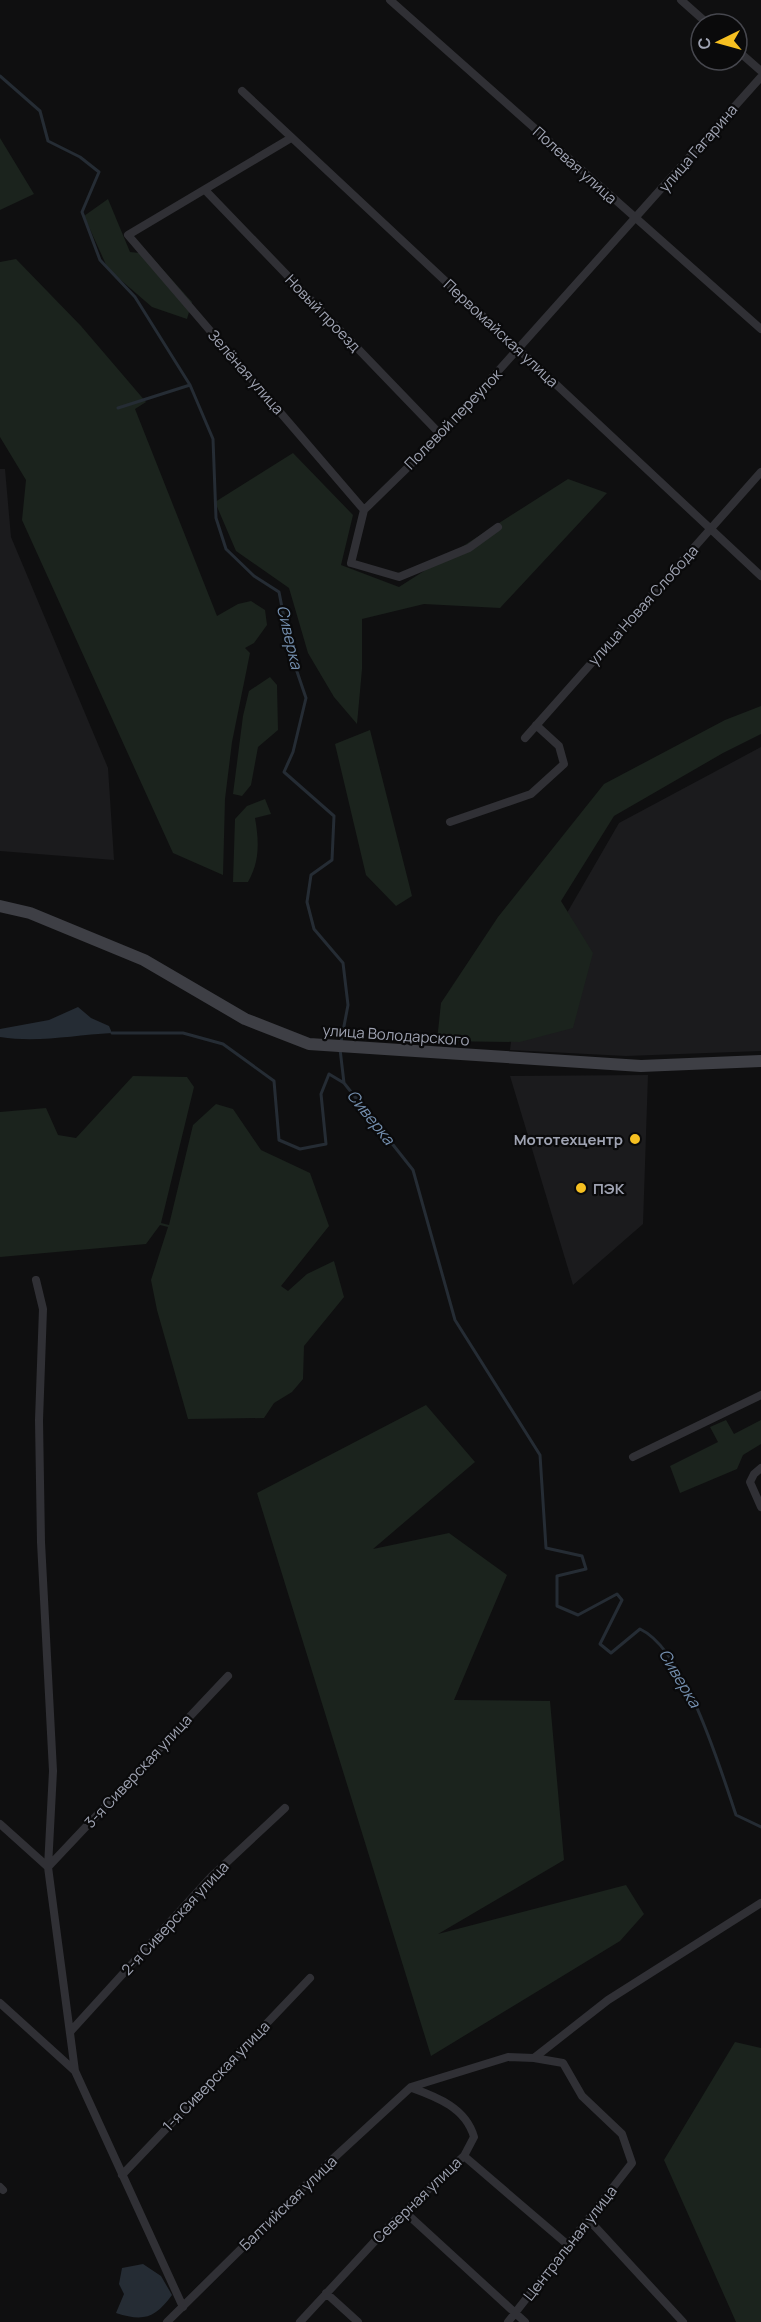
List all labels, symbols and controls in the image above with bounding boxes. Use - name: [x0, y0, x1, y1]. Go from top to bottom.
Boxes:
- north arrow: [689, 12, 749, 72]
- text: С: [693, 36, 716, 50]
- street label: улица Гагарина: [654, 100, 742, 196]
- street label: Полевая улица: [528, 122, 622, 208]
- street label: Новый проезд: [281, 270, 365, 356]
- street label: Первомайская улица: [439, 274, 563, 392]
- street label: Зелёная улица: [203, 325, 289, 419]
- street label: Полевой переулок: [399, 364, 507, 474]
- street label: улица Новая Слобода: [583, 540, 703, 670]
- water label: Сиверка: [272, 603, 308, 672]
- street label: улица Володарского: [322, 1019, 470, 1051]
- water label: Сиверка: [342, 1085, 401, 1150]
- place label: Мототехцентр: [514, 1129, 623, 1150]
- marker: Мототехцентр: [628, 1132, 642, 1146]
- place label: ПЭК: [593, 1178, 625, 1199]
- marker: ПЭК: [574, 1181, 588, 1195]
- water label: Сиверка: [654, 1645, 707, 1712]
- street label: 3-я Сиверская улица: [80, 1710, 196, 1832]
- street label: 2-я Сиверская улица: [117, 1856, 233, 1980]
- street label: 1-я Сиверская улица: [158, 2016, 274, 2136]
- street label: Балтийская улица: [235, 2151, 341, 2255]
- street label: Северная улица: [368, 2152, 466, 2248]
- street label: Центральная улица: [518, 2181, 622, 2305]

